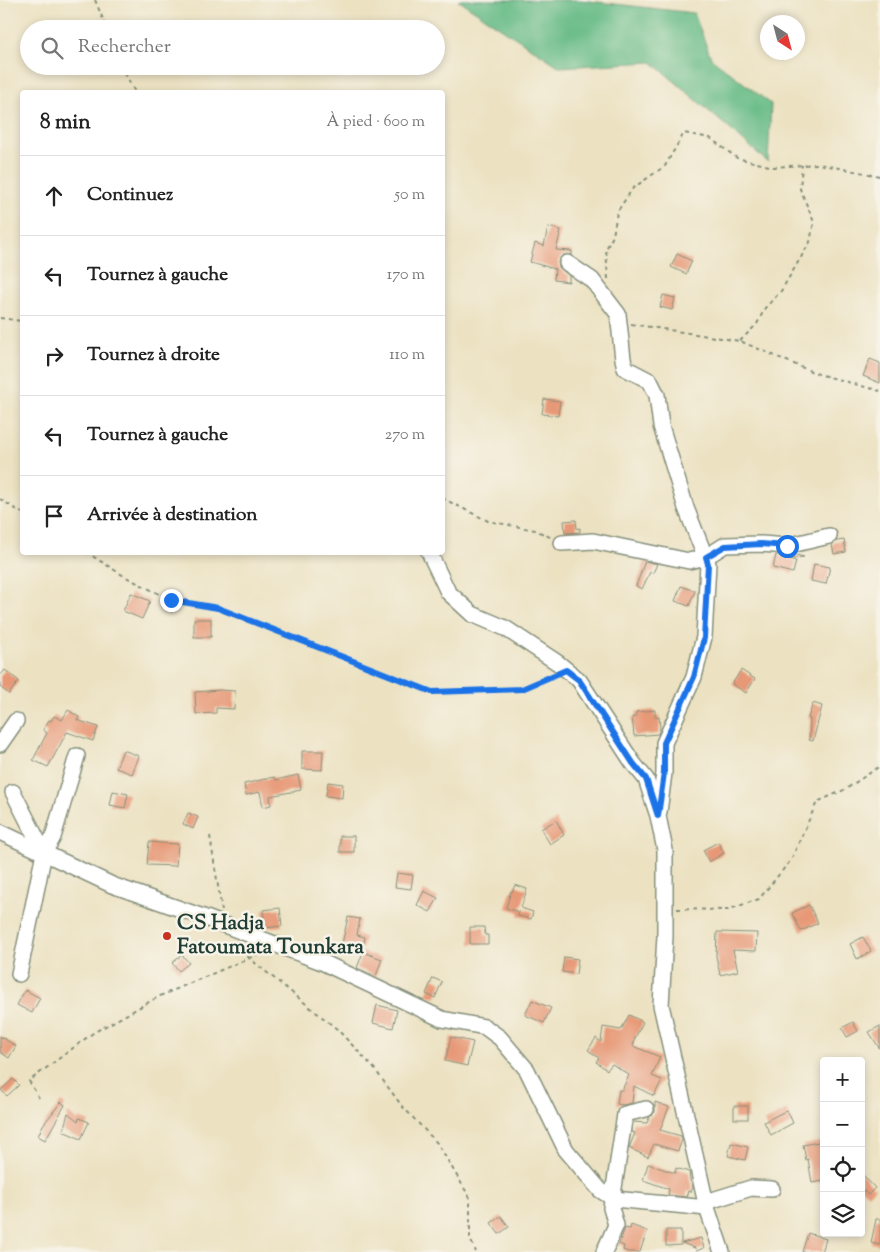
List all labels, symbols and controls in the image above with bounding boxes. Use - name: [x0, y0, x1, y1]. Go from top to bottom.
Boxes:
- north arrow: [760, 15, 805, 60]
- search box: [20, 20, 445, 75]
- icon: search: [38, 34, 66, 62]
- text: Rechercher: [78, 34, 171, 61]
- text: 8 min: [40, 108, 91, 138]
- text: À pied · 600 m: [326, 111, 425, 134]
- icon: ahead: [40, 182, 68, 210]
- text: Continuez: [87, 182, 173, 209]
- text: 50 m: [394, 184, 425, 207]
- icon: left: [40, 262, 68, 290]
- text: Tournez à gauche: [87, 262, 228, 289]
- text: 170 m: [387, 264, 425, 287]
- icon: right: [40, 342, 68, 370]
- text: Tournez à droite: [87, 342, 220, 369]
- text: 110 m: [389, 344, 425, 367]
- icon: left: [40, 422, 68, 450]
- text: Tournez à gauche: [87, 422, 228, 449]
- text: 270 m: [385, 424, 425, 447]
- icon: arrive: [40, 502, 68, 530]
- text: Arrivée à destination: [87, 502, 258, 529]
- route start: [776, 535, 799, 558]
- route end: [160, 589, 183, 612]
- place label: CS Hadja Fatoumata Tounkara: [177, 909, 364, 963]
- marker: CS Hadja Fatoumata Tounkara: [161, 930, 173, 942]
- map controls: [820, 1057, 865, 1237]
- button: +: [820, 1057, 865, 1102]
- button: −: [820, 1102, 865, 1147]
- button: locate: [820, 1147, 865, 1192]
- button: layers: [820, 1192, 865, 1237]

